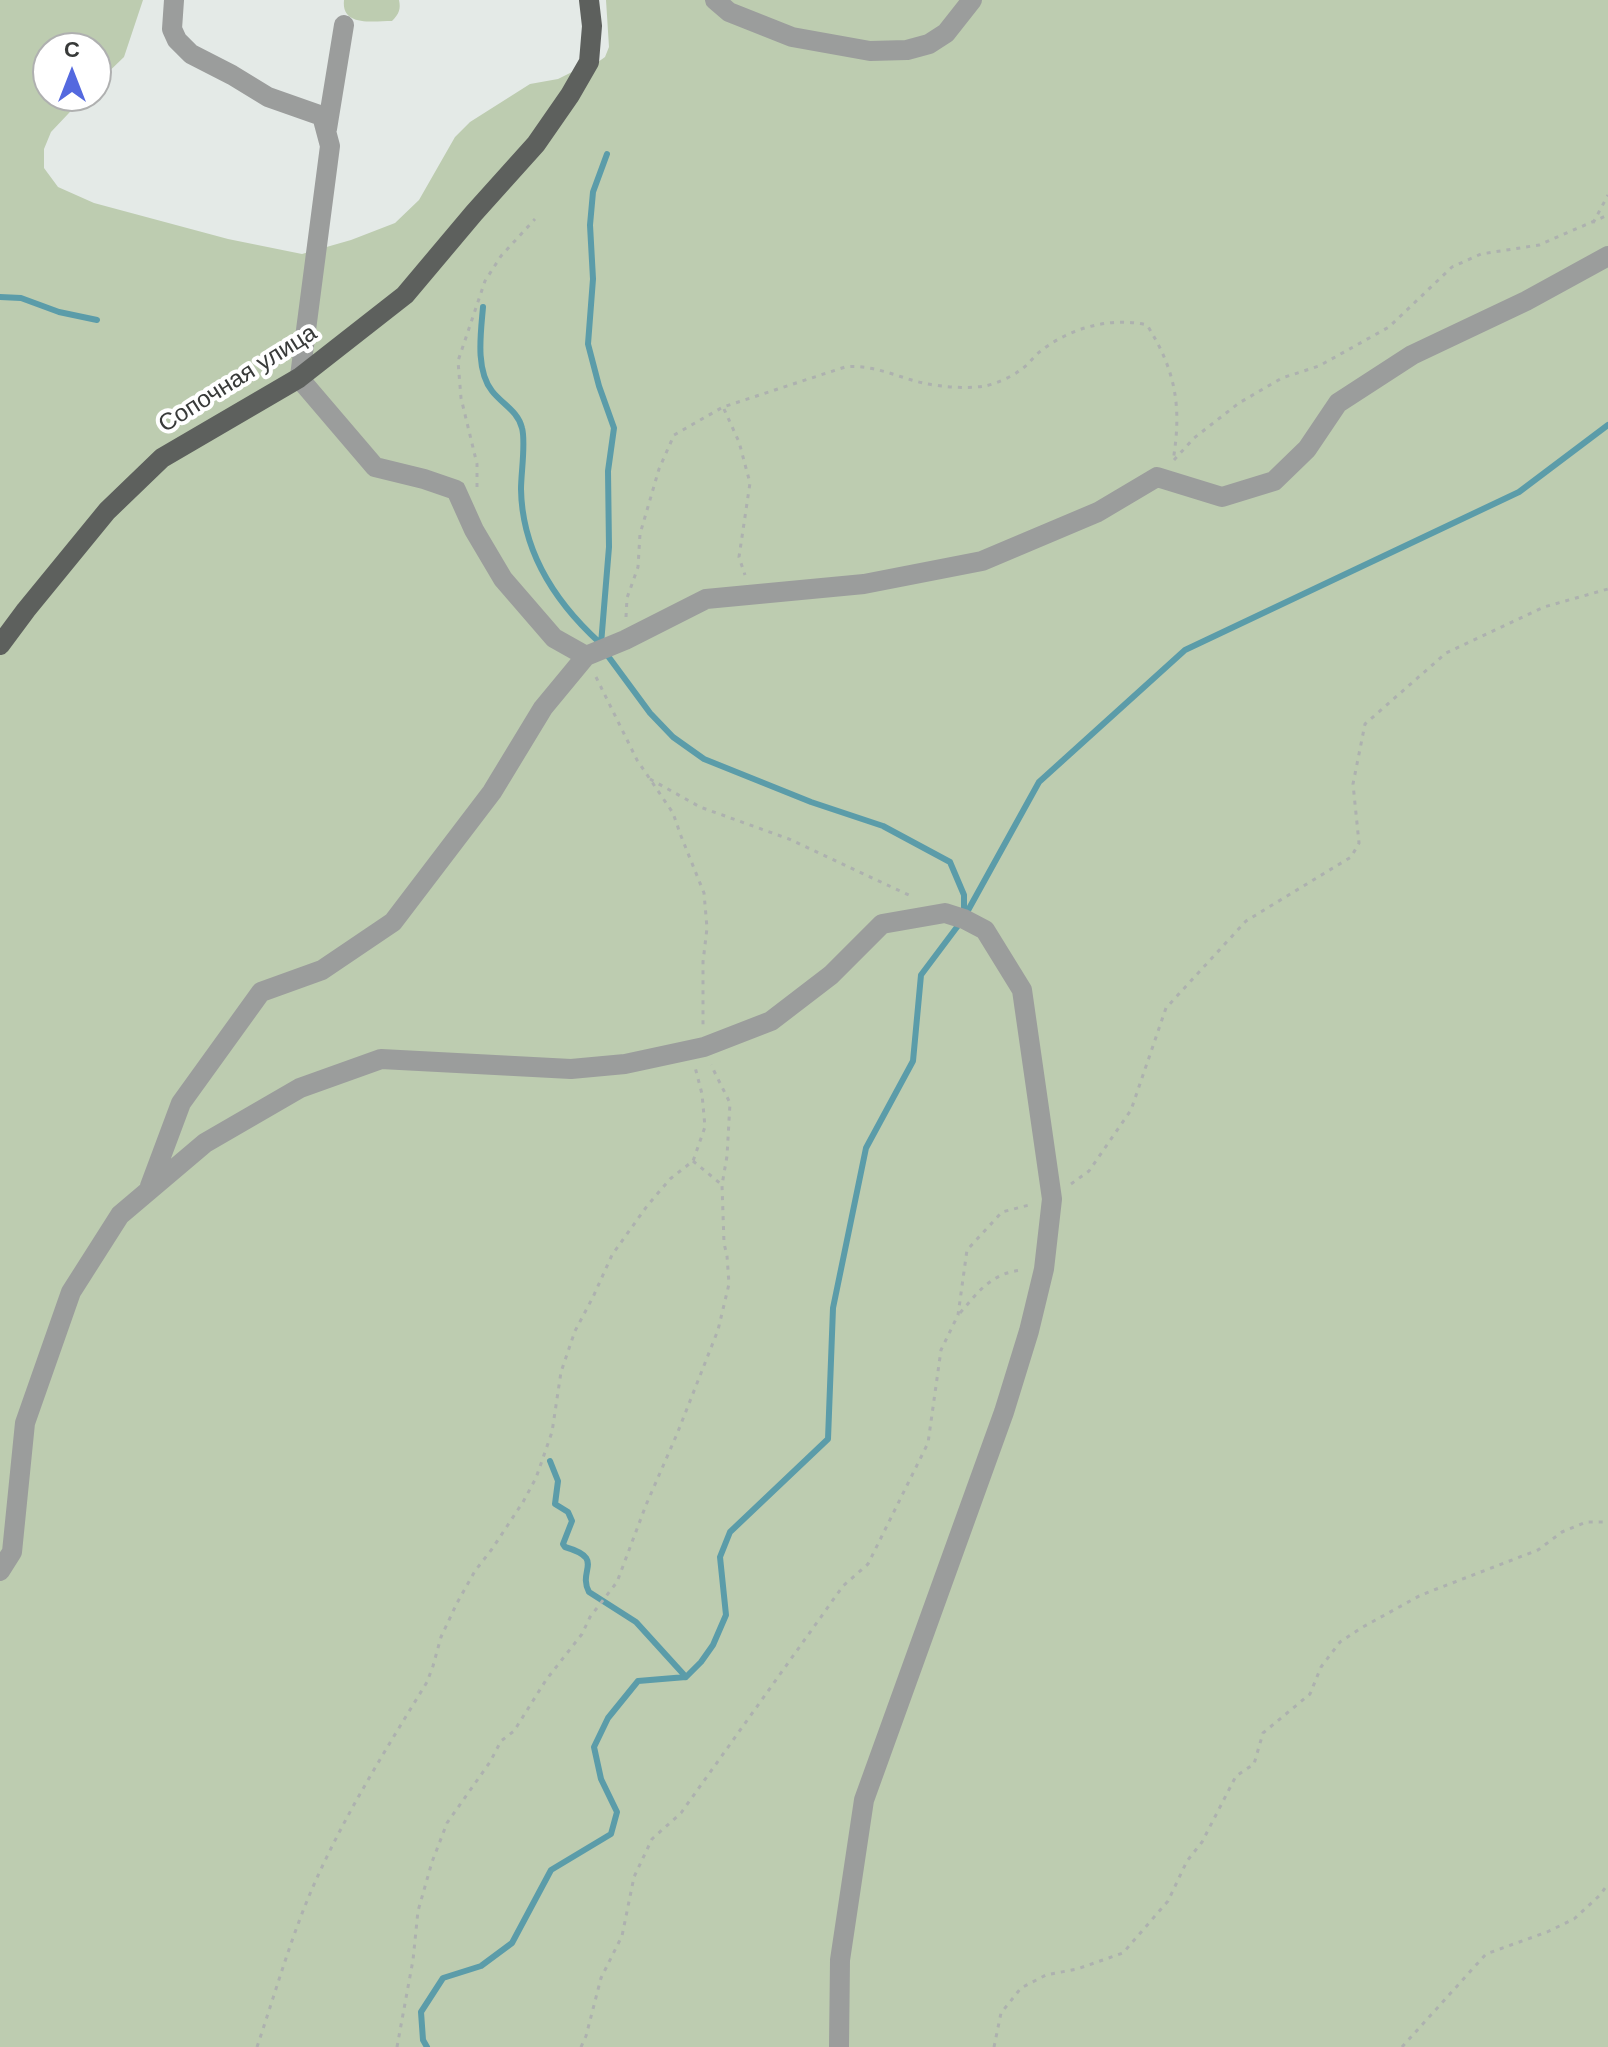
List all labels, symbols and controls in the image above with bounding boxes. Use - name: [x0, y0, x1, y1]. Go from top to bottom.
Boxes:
- north arrow: [32, 32, 112, 112]
- text: С: [64, 37, 80, 62]
- street label: Сопочная улица: [154, 319, 322, 439]

